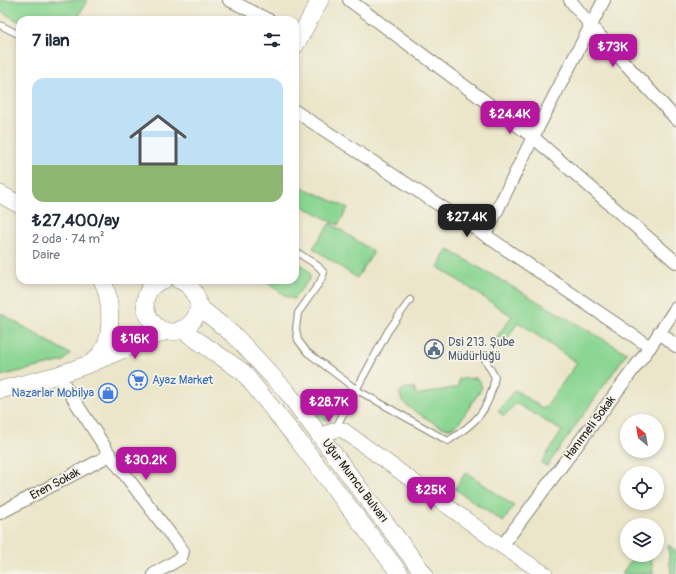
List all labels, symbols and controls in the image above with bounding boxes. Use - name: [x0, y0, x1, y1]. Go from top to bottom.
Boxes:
- icon: filters: [261, 29, 283, 51]
- text: 7 ilan: [32, 30, 70, 51]
- pin: ₺73K: [589, 34, 637, 68]
- text: ₺73K: [598, 39, 628, 55]
- pin: ₺24.4K: [477, 101, 543, 135]
- icon: home: [122, 104, 194, 176]
- text: ₺24.4K: [490, 106, 530, 122]
- pin: ₺27.4K: [434, 204, 500, 238]
- text: ₺27.4K: [447, 209, 487, 225]
- text: ₺27,400/ay: [32, 210, 119, 231]
- text: 2 oda · 74 m²: [32, 231, 105, 247]
- text: Daire: [32, 247, 60, 263]
- pin: ₺16K: [111, 326, 159, 360]
- text: ₺16K: [121, 331, 149, 347]
- place label: Dsi 213. Şube Müdürlüğü: [448, 335, 515, 364]
- public building icon: Dsi 213. Şube Müdürlüğü: [423, 338, 445, 360]
- supermarket icon: Ayaz Market: [127, 369, 149, 391]
- place label: Ayaz Market: [152, 373, 213, 388]
- shop icon: Nazarlar Mobilya: [97, 382, 119, 404]
- place label: Nazarlar Mobilya: [12, 386, 94, 401]
- pin: ₺28.7K: [296, 389, 362, 423]
- street label: Hanımeli Sokak: [561, 393, 619, 463]
- text: ₺28.7K: [309, 394, 349, 410]
- north arrow: [620, 414, 664, 458]
- map controls: [620, 414, 664, 562]
- street label: Uğur Mumcu Bulvarı: [319, 436, 391, 526]
- pin: ₺30.2K: [113, 447, 179, 481]
- text: ₺30.2K: [125, 452, 167, 468]
- street label: Eren Sokak: [27, 465, 83, 503]
- button: locate: [620, 466, 664, 510]
- pin: ₺25K: [407, 477, 455, 511]
- text: ₺25K: [416, 482, 446, 498]
- button: layers: [620, 518, 664, 562]

